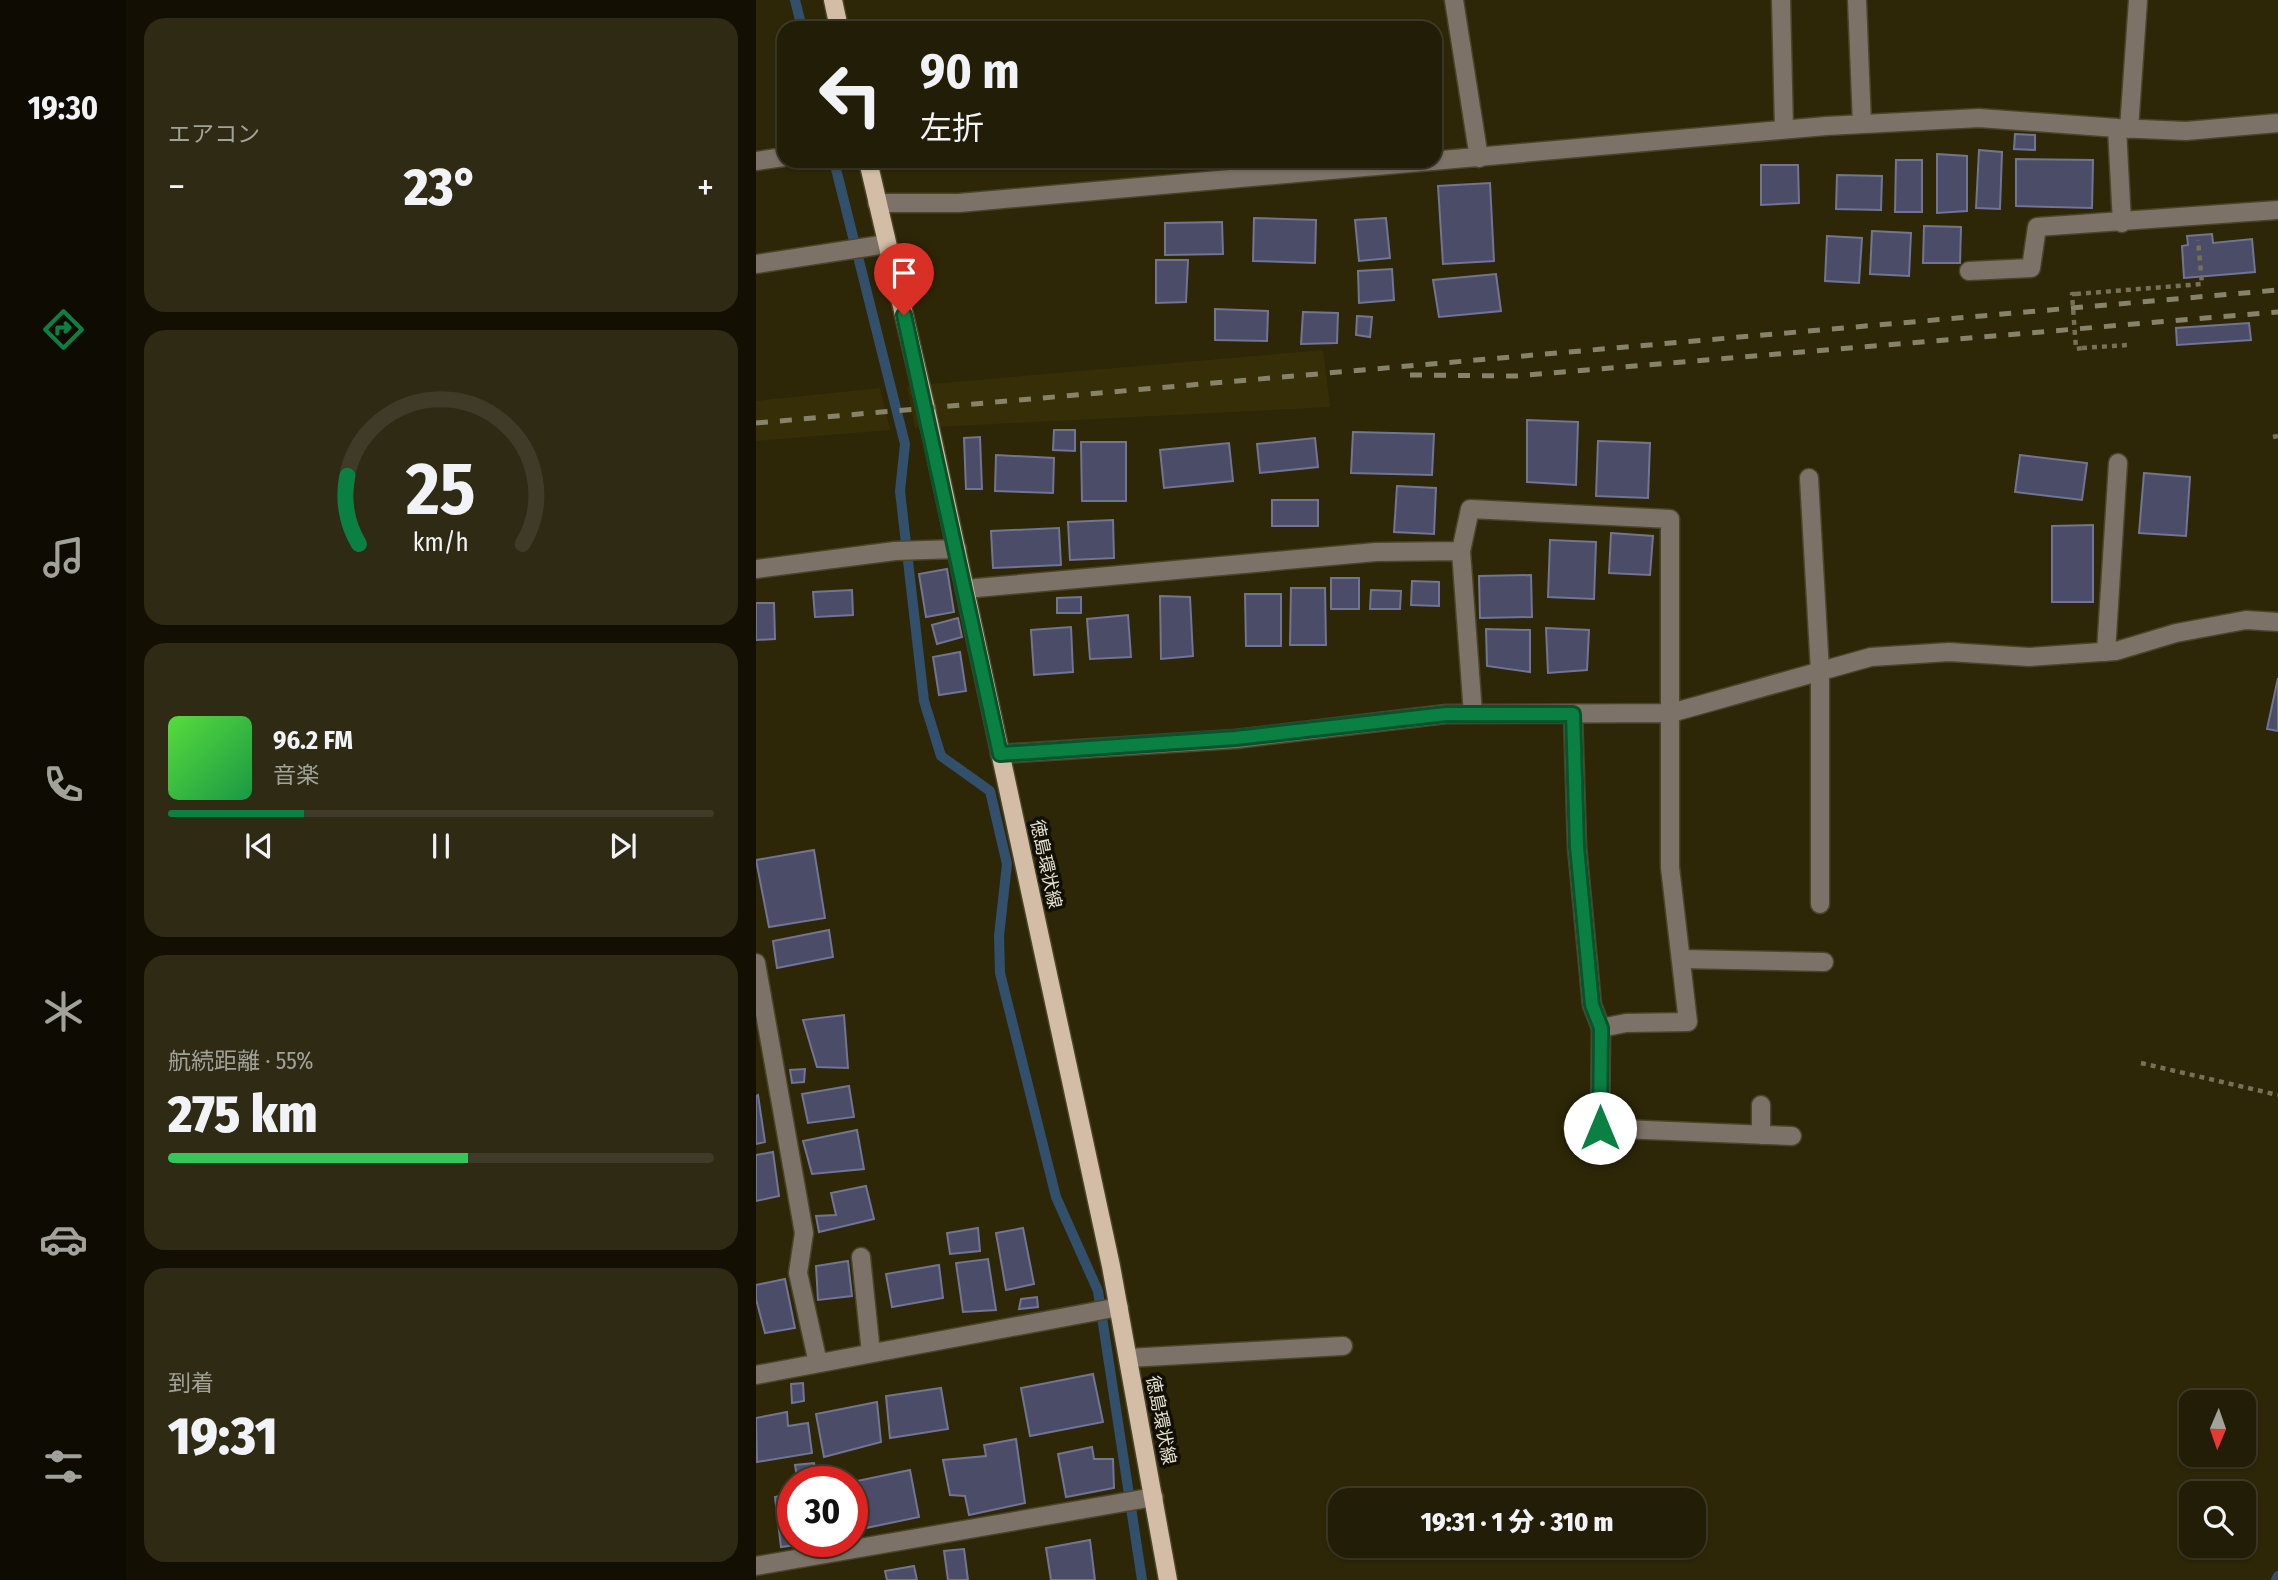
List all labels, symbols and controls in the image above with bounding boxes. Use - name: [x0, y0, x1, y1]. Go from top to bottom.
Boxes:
- text: 90 m: [920, 42, 1020, 101]
- icon: left: [805, 49, 896, 140]
- text: 19:30: [28, 89, 98, 127]
- text: 左折: [920, 109, 984, 147]
- text: エアコン: [168, 120, 260, 148]
- text: 23°: [404, 156, 478, 219]
- text: −: [168, 164, 185, 210]
- text: +: [697, 164, 714, 210]
- pin: [874, 243, 934, 315]
- icon: arrive: [885, 254, 923, 292]
- icon: directions: [39, 305, 88, 354]
- text: 25: [405, 446, 476, 533]
- text: km/h: [413, 527, 469, 557]
- icon: music: [39, 533, 88, 582]
- text: 96.2 FM: [273, 725, 353, 756]
- icon: phone: [39, 760, 88, 809]
- text: 音楽: [273, 761, 319, 789]
- street label: 徳島環状線: [1026, 818, 1066, 910]
- icon: previous: [240, 827, 278, 865]
- icon: pause: [422, 827, 460, 865]
- icon: next: [604, 827, 642, 865]
- icon: climate: [39, 987, 88, 1036]
- text: 航続距離 · 55%: [168, 1047, 313, 1075]
- text: 275 km: [168, 1083, 317, 1146]
- position arrow: [1563, 1091, 1637, 1165]
- icon: car: [39, 1215, 88, 1264]
- text: 到着: [168, 1369, 214, 1397]
- street label: 徳島環状線: [1142, 1374, 1180, 1466]
- north arrow: [2179, 1390, 2256, 1466]
- map controls: [2179, 1390, 2256, 1558]
- text: 19:31: [168, 1405, 277, 1468]
- icon: filters: [39, 1442, 88, 1491]
- speed limit sign: 30: [777, 1466, 868, 1557]
- button: search: [2179, 1481, 2256, 1558]
- text: 19:31 · 1 分 · 310 m: [1421, 1507, 1613, 1538]

